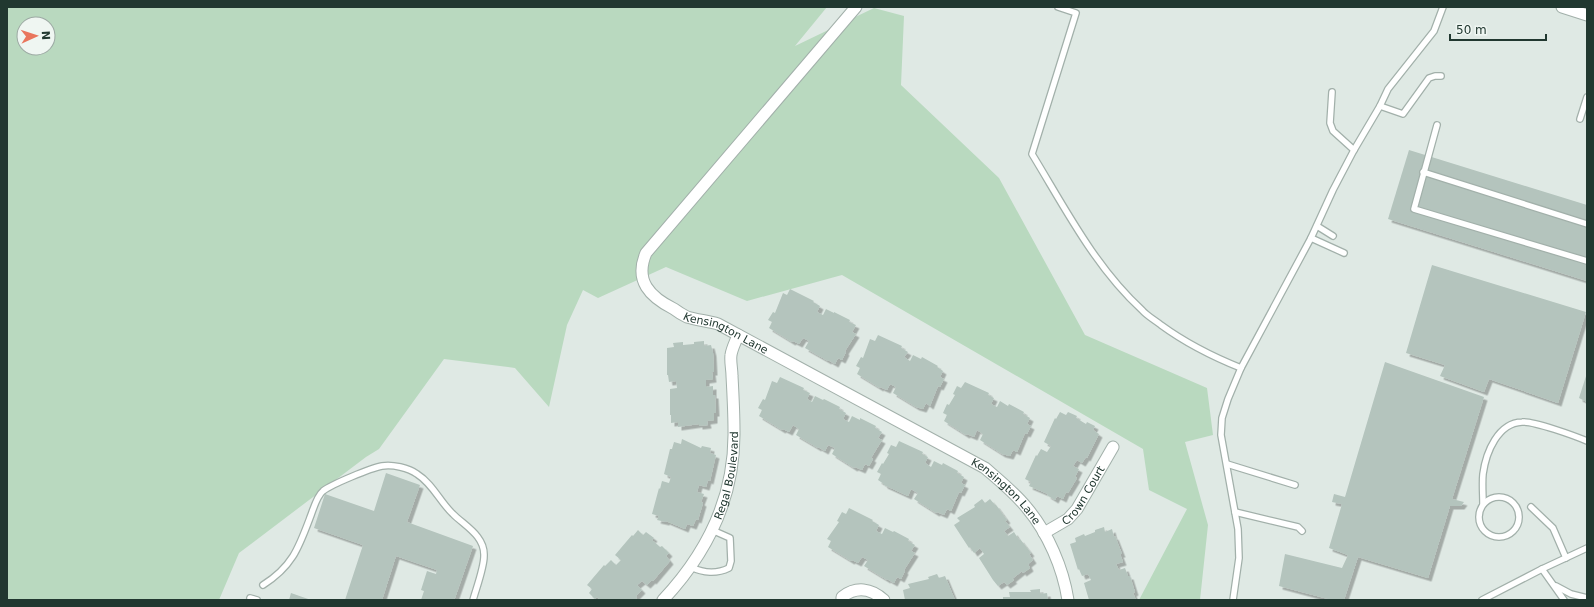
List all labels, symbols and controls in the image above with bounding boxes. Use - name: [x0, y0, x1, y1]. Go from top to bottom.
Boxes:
- north arrow: [16, 16, 56, 56]
- scale bar: [1450, 16, 1546, 42]
- text: 50 m: [1456, 23, 1487, 37]
- text: N: [39, 31, 52, 40]
- street label: Kensington Lane: [681, 310, 771, 357]
- street label: Regal Boulevard: [712, 431, 741, 522]
- street label: Kensington Lane: [969, 456, 1043, 527]
- street label: Crown Court: [1060, 463, 1108, 528]

